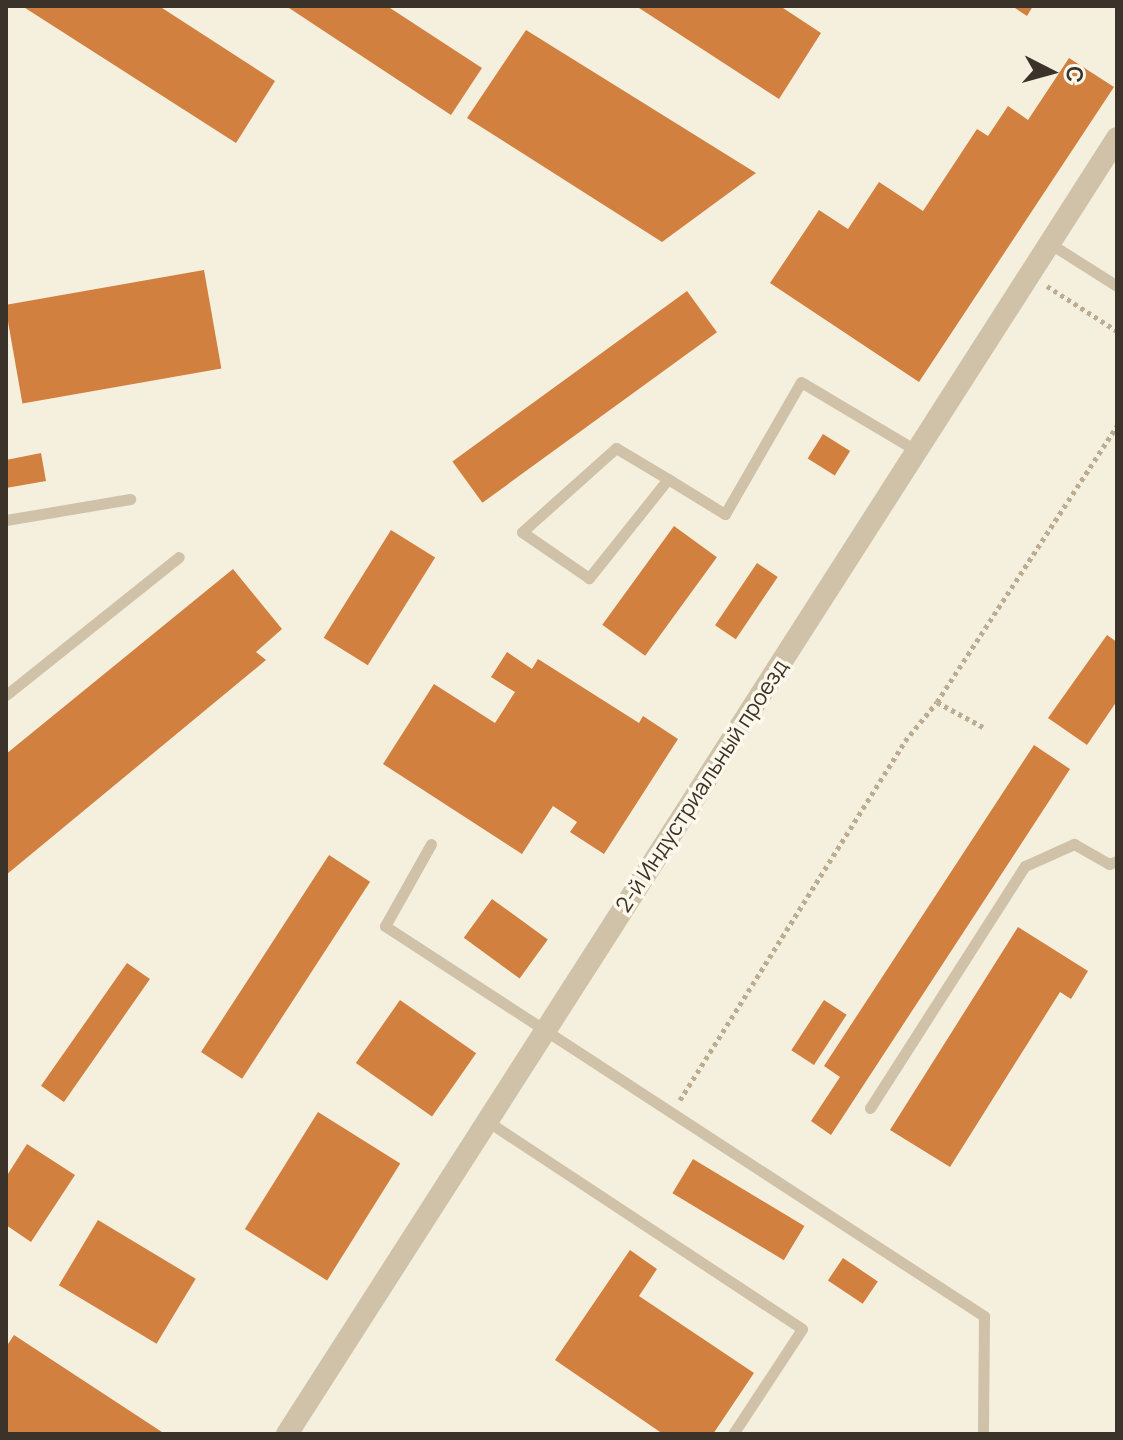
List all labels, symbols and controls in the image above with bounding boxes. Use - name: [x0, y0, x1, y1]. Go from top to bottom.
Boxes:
- north arrow: [1011, 32, 1091, 112]
- text: С: [1059, 65, 1091, 84]
- street label: 2-й Индустриальный проезд: [610, 655, 794, 917]

